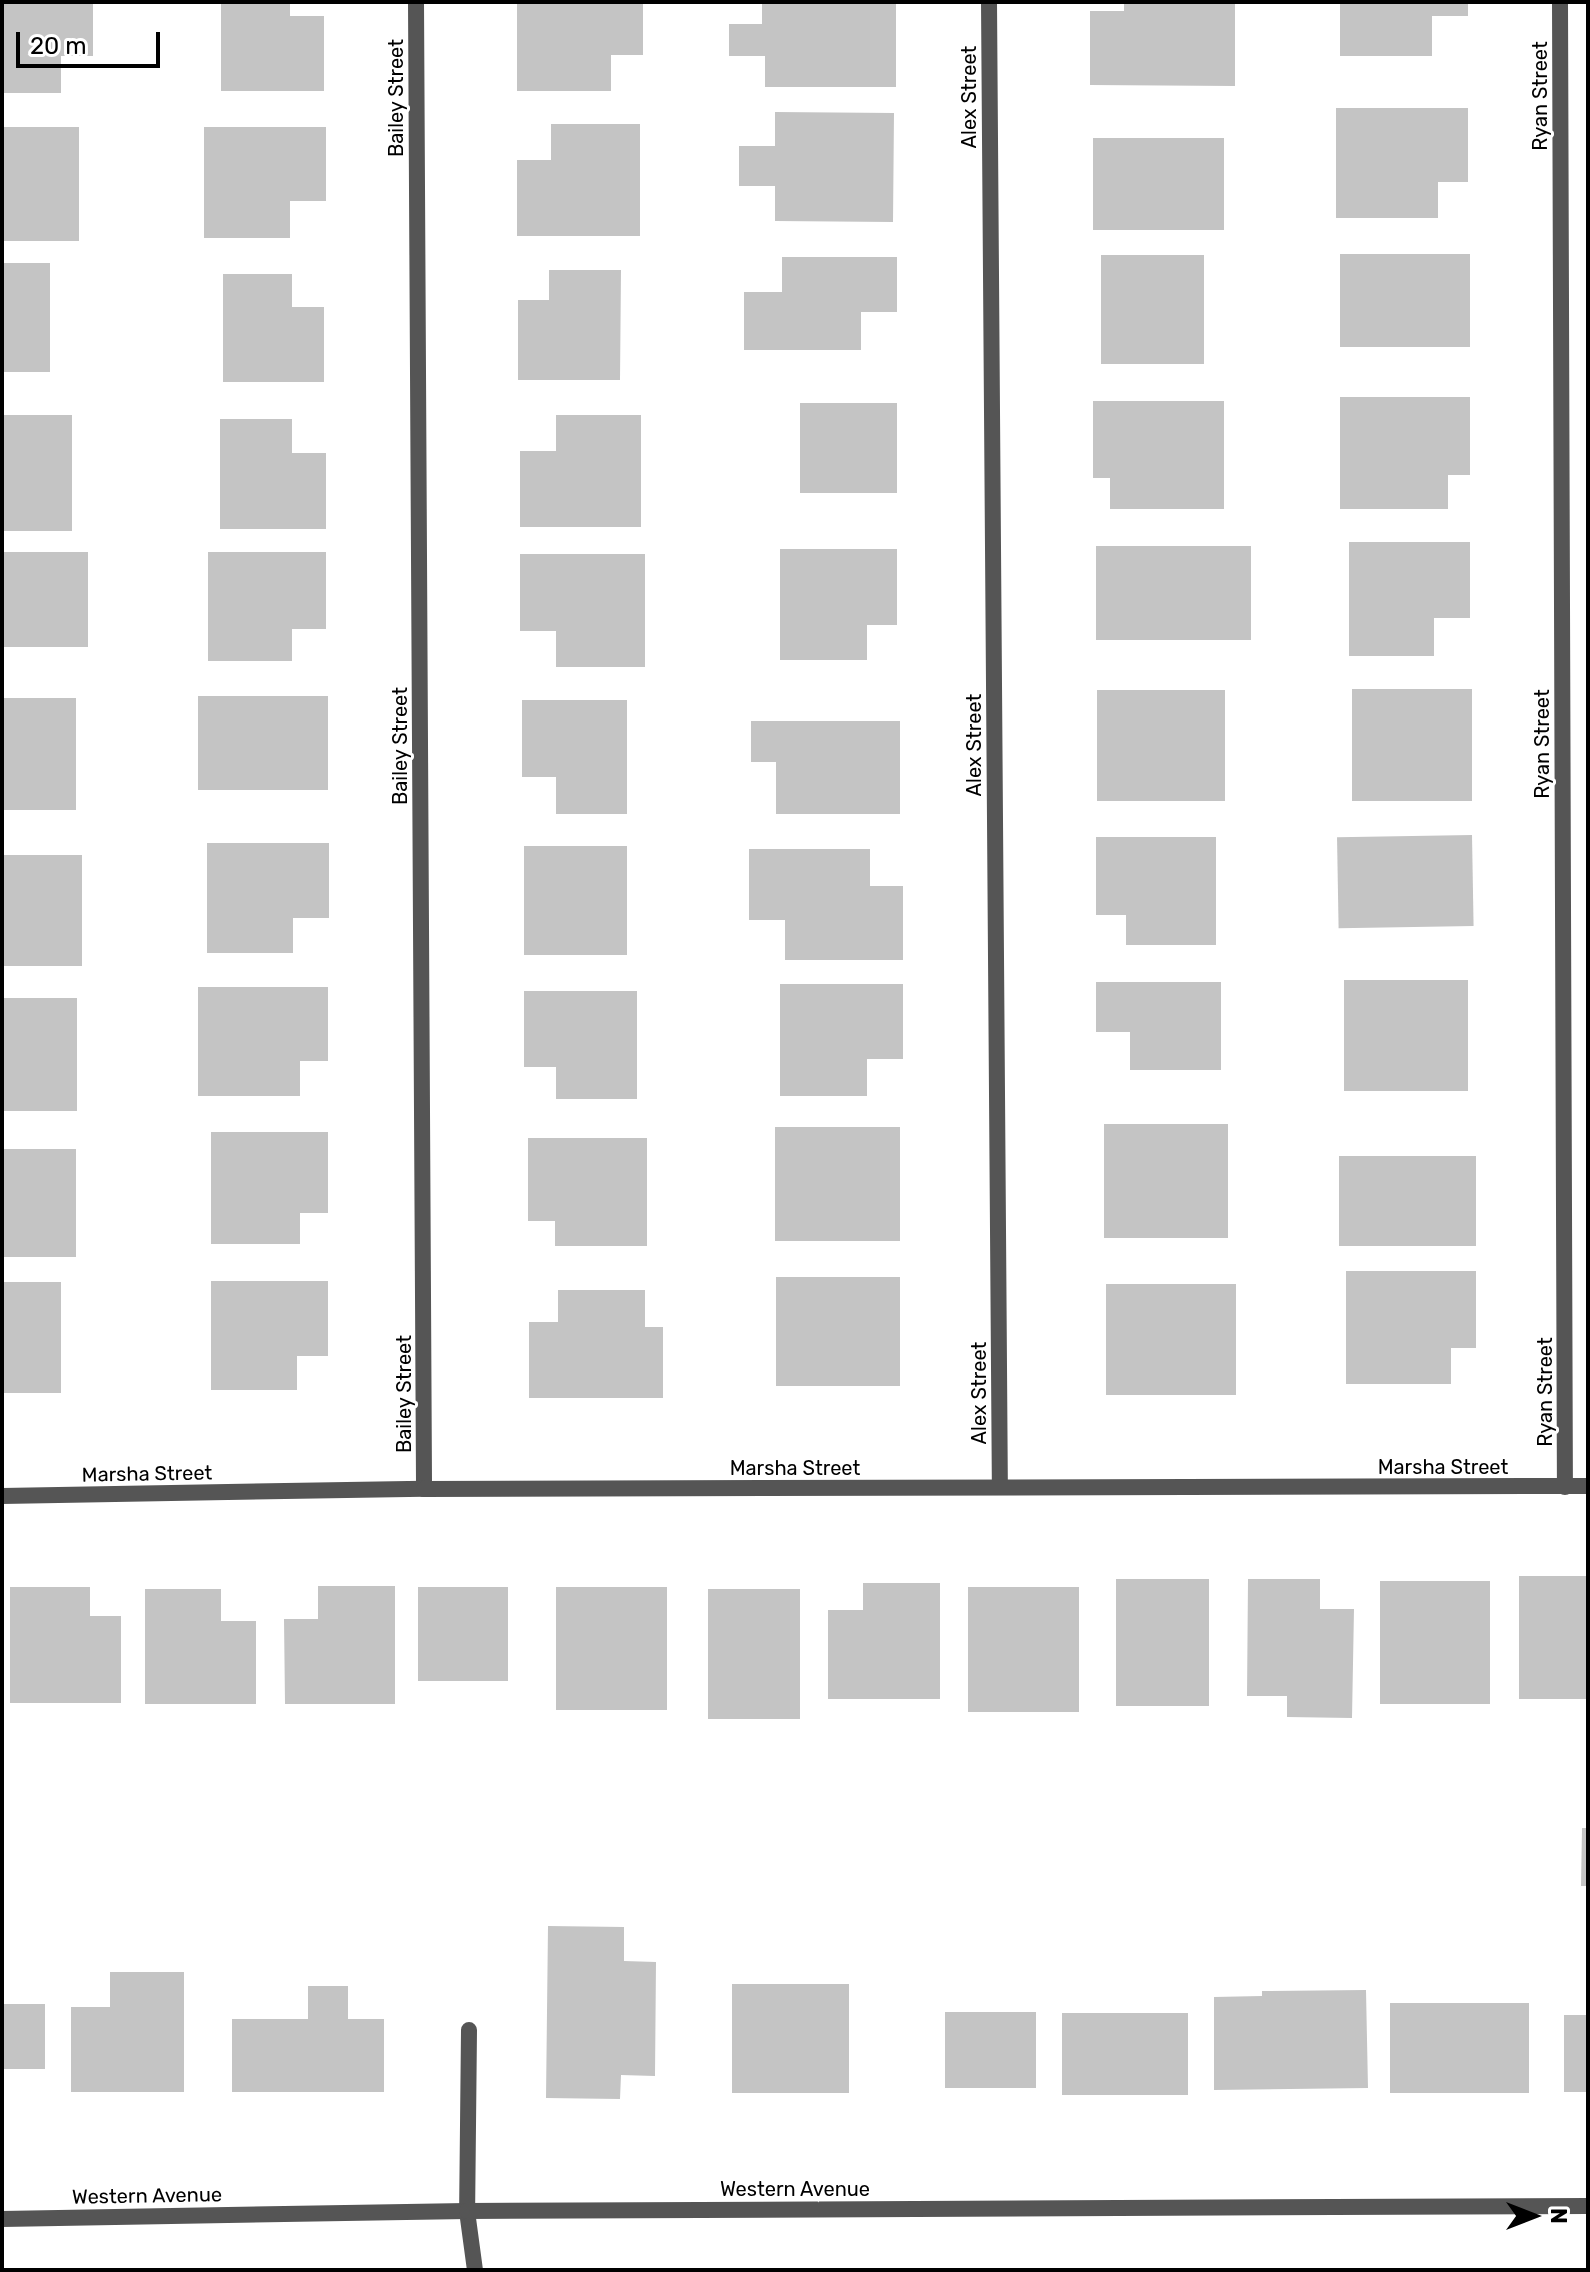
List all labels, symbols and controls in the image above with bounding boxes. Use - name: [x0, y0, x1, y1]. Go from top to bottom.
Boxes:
- scale bar: [20, 16, 164, 66]
- text: 20 m: [30, 32, 87, 60]
- street label: Bailey Street: [384, 39, 408, 157]
- street label: Ryan Street: [1528, 41, 1552, 151]
- street label: Alex Street: [957, 46, 981, 148]
- street label: Bailey Street: [388, 687, 412, 805]
- street label: Ryan Street: [1530, 689, 1554, 799]
- street label: Alex Street: [962, 694, 986, 796]
- street label: Bailey Street: [392, 1335, 416, 1453]
- street label: Ryan Street: [1533, 1337, 1557, 1447]
- street label: Alex Street: [967, 1342, 991, 1444]
- street label: Marsha Street: [1378, 1455, 1508, 1479]
- street label: Marsha Street: [730, 1456, 860, 1480]
- street label: Marsha Street: [81, 1461, 213, 1487]
- north arrow: [1494, 2176, 1574, 2256]
- street label: Western Avenue: [720, 2177, 870, 2201]
- street label: Western Avenue: [71, 2183, 223, 2209]
- text: N: [1545, 2208, 1572, 2224]

